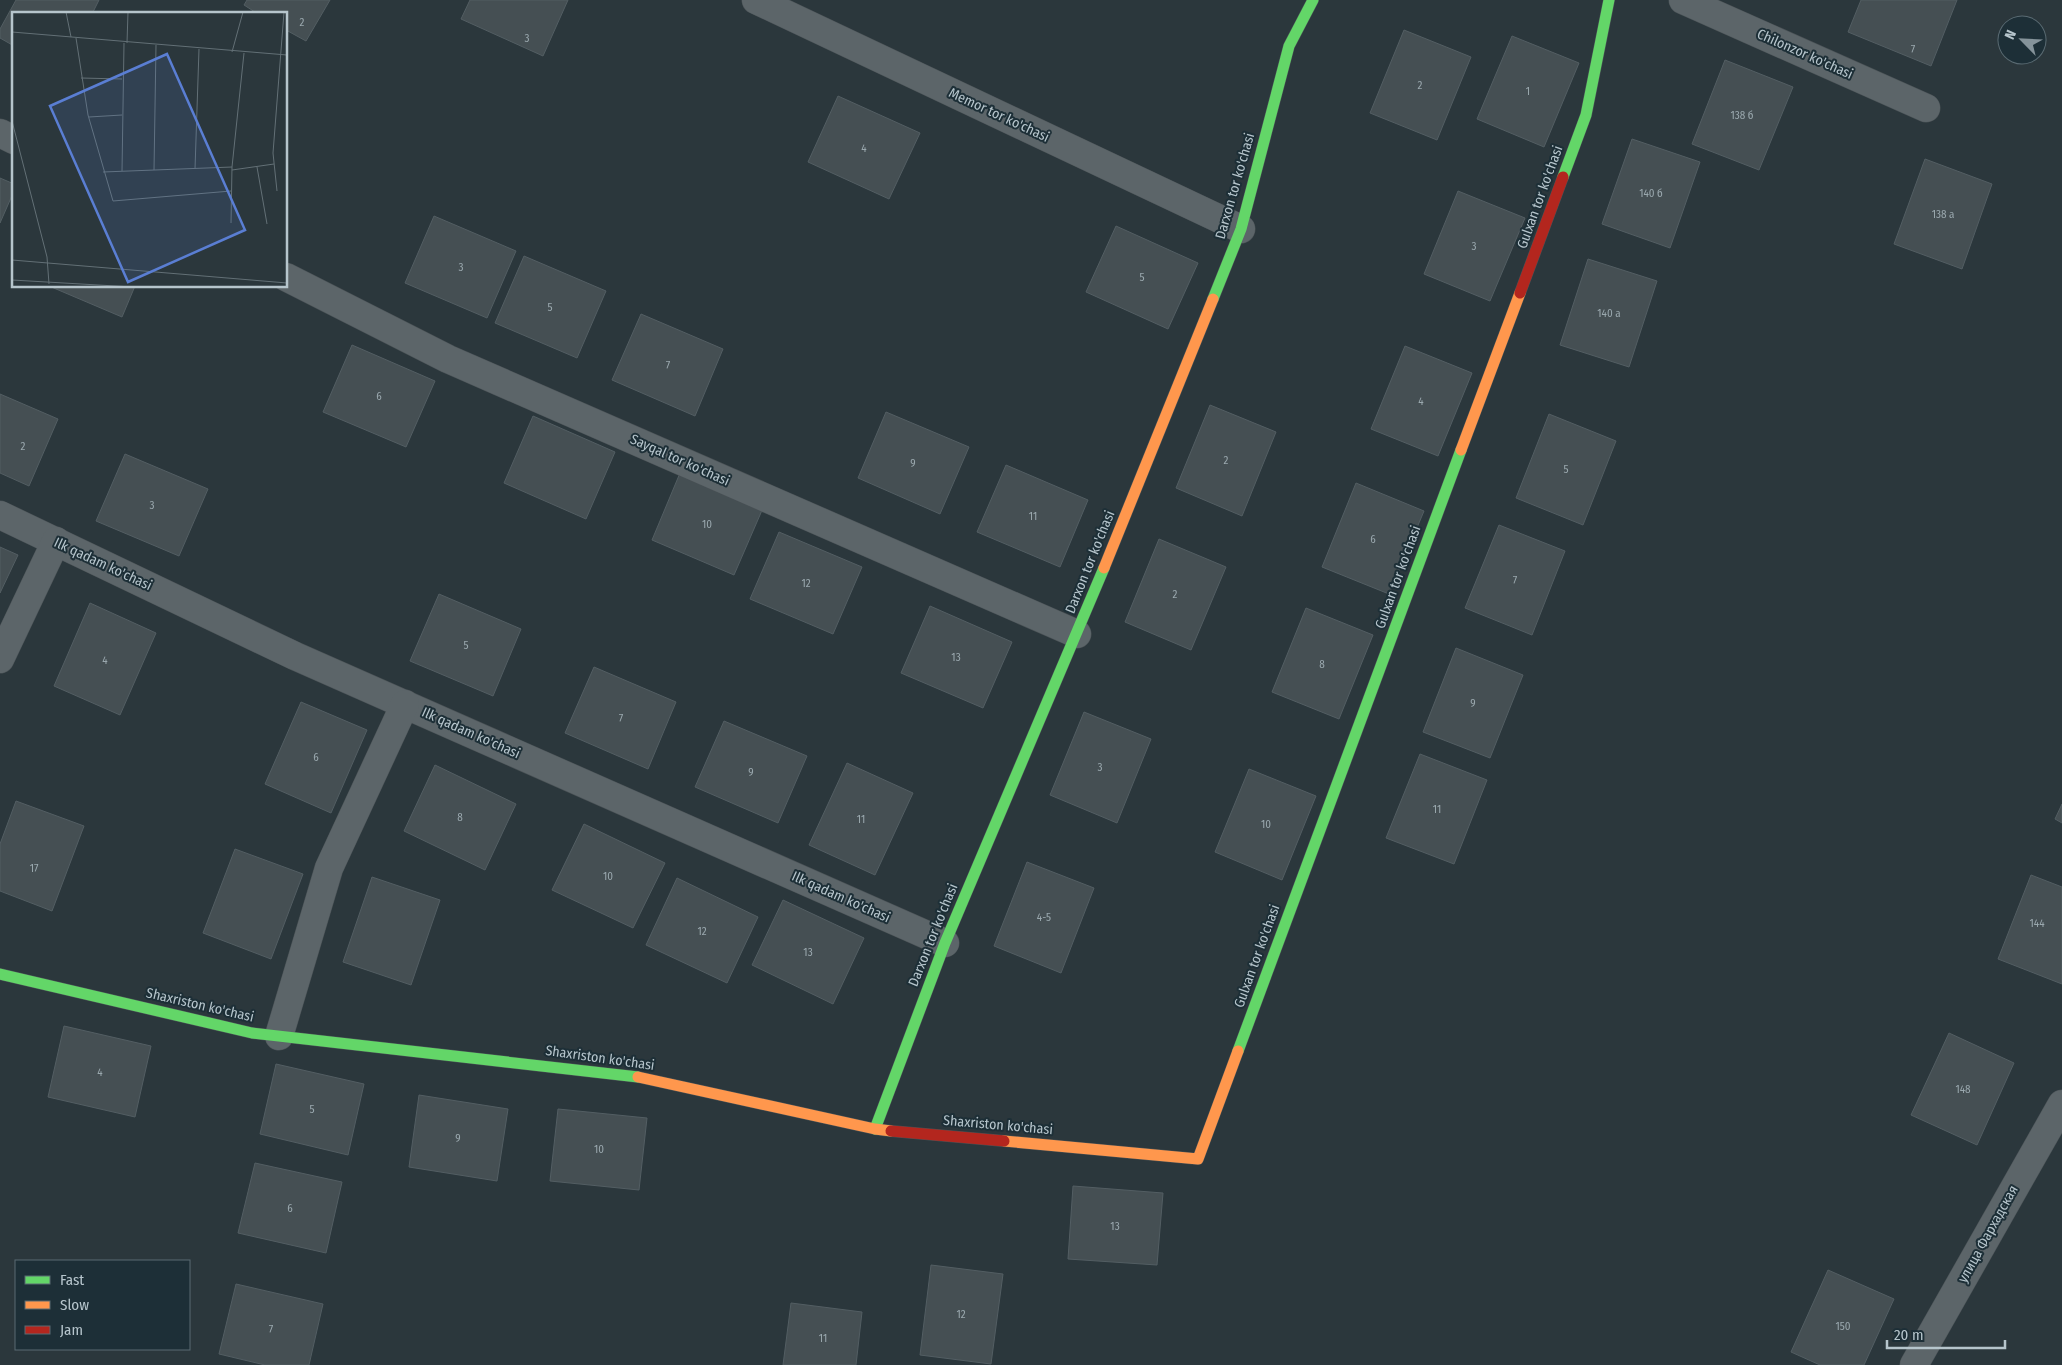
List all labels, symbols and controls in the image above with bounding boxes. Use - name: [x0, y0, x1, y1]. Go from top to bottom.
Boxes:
- inset map: [12, 12, 288, 288]
- north arrow: [1997, 15, 2047, 65]
- house number: 2: [300, 16, 305, 29]
- street label: Chilonzor ko'chasi: [1754, 25, 1856, 83]
- text: N: [2001, 28, 2020, 42]
- house number: 3: [525, 32, 530, 45]
- house number: 7: [1911, 43, 1916, 56]
- house number: 2: [1418, 79, 1423, 92]
- street label: Memor tor ko'chasi: [946, 84, 1052, 146]
- house number: 1: [1526, 85, 1530, 98]
- house number: 138 б: [1730, 109, 1754, 122]
- street label: Darxon tor ko'chasi: [1212, 131, 1258, 241]
- house number: 4: [861, 142, 867, 155]
- street label: Gulxan tor ko'chasi: [1513, 143, 1567, 251]
- house number: 140 б: [1639, 187, 1663, 200]
- house number: 138 а: [1932, 208, 1954, 221]
- house number: 3: [1472, 240, 1477, 253]
- house number: 3: [459, 261, 464, 274]
- house number: 5: [1139, 271, 1145, 284]
- house number: 5: [547, 301, 553, 314]
- house number: 140 а: [1597, 307, 1621, 320]
- house number: 7: [666, 359, 671, 372]
- house number: 6: [376, 390, 382, 403]
- house number: 4: [1418, 395, 1424, 408]
- street label: Sayqal tor ko'chasi: [628, 431, 732, 489]
- house number: 2: [21, 440, 26, 453]
- house number: 2: [1224, 454, 1229, 467]
- house number: 9: [910, 457, 916, 470]
- house number: 5: [1563, 463, 1569, 476]
- house number: 3: [150, 499, 155, 512]
- street label: Darxon tor ko'chasi: [1062, 508, 1118, 616]
- house number: 11: [1029, 510, 1037, 523]
- house number: 10: [702, 518, 712, 531]
- street label: Gulxan tor ko'chasi: [1371, 523, 1425, 631]
- house number: 6: [1370, 533, 1376, 546]
- street label: Ilk qadam ko'chasi: [51, 534, 155, 594]
- house number: 7: [1513, 574, 1518, 587]
- house number: 12: [801, 577, 811, 590]
- house number: 2: [1173, 588, 1178, 601]
- house number: 5: [463, 639, 469, 652]
- house number: 13: [951, 651, 961, 664]
- house number: 4: [102, 654, 108, 667]
- house number: 8: [1319, 658, 1325, 671]
- house number: 9: [1470, 697, 1476, 710]
- street label: Ilk qadam ko'chasi: [419, 704, 523, 762]
- house number: 7: [619, 712, 624, 725]
- house number: 6: [313, 751, 319, 764]
- house number: 3: [1098, 761, 1103, 774]
- house number: 9: [748, 766, 754, 779]
- house number: 11: [1433, 803, 1441, 816]
- house number: 8: [457, 811, 463, 824]
- house number: 11: [857, 813, 865, 826]
- house number: 10: [1261, 818, 1271, 831]
- house number: 17: [30, 862, 39, 875]
- street label: Ilk qadam ko'chasi: [789, 868, 893, 926]
- house number: 10: [603, 870, 613, 883]
- street label: Darxon tor ko'chasi: [905, 881, 961, 989]
- street label: Gulxan tor ko'chasi: [1230, 902, 1284, 1010]
- house number: 4-5: [1037, 911, 1051, 924]
- house number: 144: [2030, 917, 2045, 930]
- house number: 12: [697, 925, 707, 938]
- house number: 13: [803, 946, 813, 959]
- street label: Shaxriston ko'chasi: [144, 984, 256, 1026]
- street label: Shaxriston ko'chasi: [544, 1042, 656, 1074]
- house number: 4: [97, 1066, 103, 1079]
- house number: 148: [1955, 1083, 1971, 1096]
- house number: 5: [309, 1103, 315, 1116]
- street label: Shaxriston ko'chasi: [942, 1112, 1054, 1138]
- house number: 9: [455, 1132, 461, 1145]
- house number: 10: [594, 1143, 604, 1156]
- street label: улица Фархадская: [1954, 1182, 2022, 1286]
- house number: 6: [287, 1202, 293, 1215]
- house number: 13: [1110, 1220, 1120, 1233]
- legend: [15, 1260, 190, 1350]
- text: Fast: [60, 1271, 84, 1289]
- text: Slow: [60, 1296, 89, 1314]
- house number: 12: [956, 1308, 966, 1321]
- scale bar: [1887, 1318, 2004, 1350]
- house number: 150: [1835, 1320, 1851, 1333]
- text: Jam: [60, 1321, 83, 1339]
- house number: 7: [269, 1323, 274, 1336]
- text: 20 m: [1894, 1326, 1924, 1344]
- house number: 11: [819, 1332, 827, 1345]

